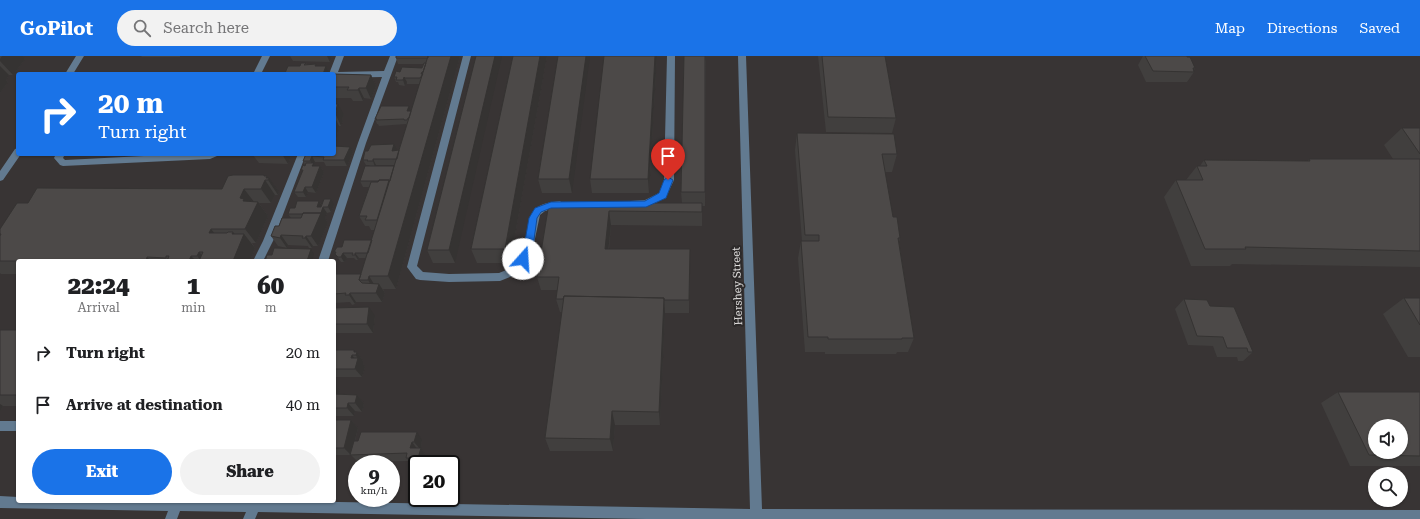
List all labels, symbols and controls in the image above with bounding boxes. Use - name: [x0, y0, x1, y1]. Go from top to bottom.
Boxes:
- search box: [117, 10, 397, 46]
- text: GoPilot: [20, 17, 93, 40]
- icon: search: [131, 17, 153, 39]
- text: Search here: [163, 19, 249, 37]
- text: Map: [1215, 20, 1245, 36]
- text: Directions: [1267, 20, 1337, 36]
- text: Saved: [1359, 20, 1400, 36]
- text: 20 m: [98, 87, 163, 120]
- icon: right: [32, 88, 84, 140]
- text: Turn right: [98, 121, 186, 142]
- pin: [651, 139, 685, 180]
- icon: arrive: [657, 145, 679, 167]
- position arrow: [502, 238, 544, 280]
- street label: Hershey Street: [730, 246, 745, 326]
- text: 22:24: [68, 272, 129, 300]
- text: 1: [187, 272, 200, 300]
- text: 60: [257, 272, 284, 300]
- text: Arrival: [77, 300, 120, 315]
- text: min: [181, 300, 206, 315]
- text: m: [265, 300, 277, 315]
- icon: right: [32, 342, 54, 364]
- text: Turn right: [66, 344, 145, 362]
- text: 20 m: [286, 344, 320, 362]
- icon: arrive: [32, 394, 54, 416]
- text: Arrive at destination: [66, 396, 222, 414]
- text: 40 m: [286, 396, 320, 414]
- map controls: [1368, 419, 1408, 507]
- button: sound: [1368, 419, 1408, 459]
- button: Exit: [32, 449, 172, 495]
- button: Share: [180, 449, 320, 495]
- speed limit sign: 20: [408, 455, 460, 507]
- text: 9: [368, 464, 380, 488]
- button: search: [1368, 467, 1408, 507]
- text: km/h: [361, 485, 387, 496]

